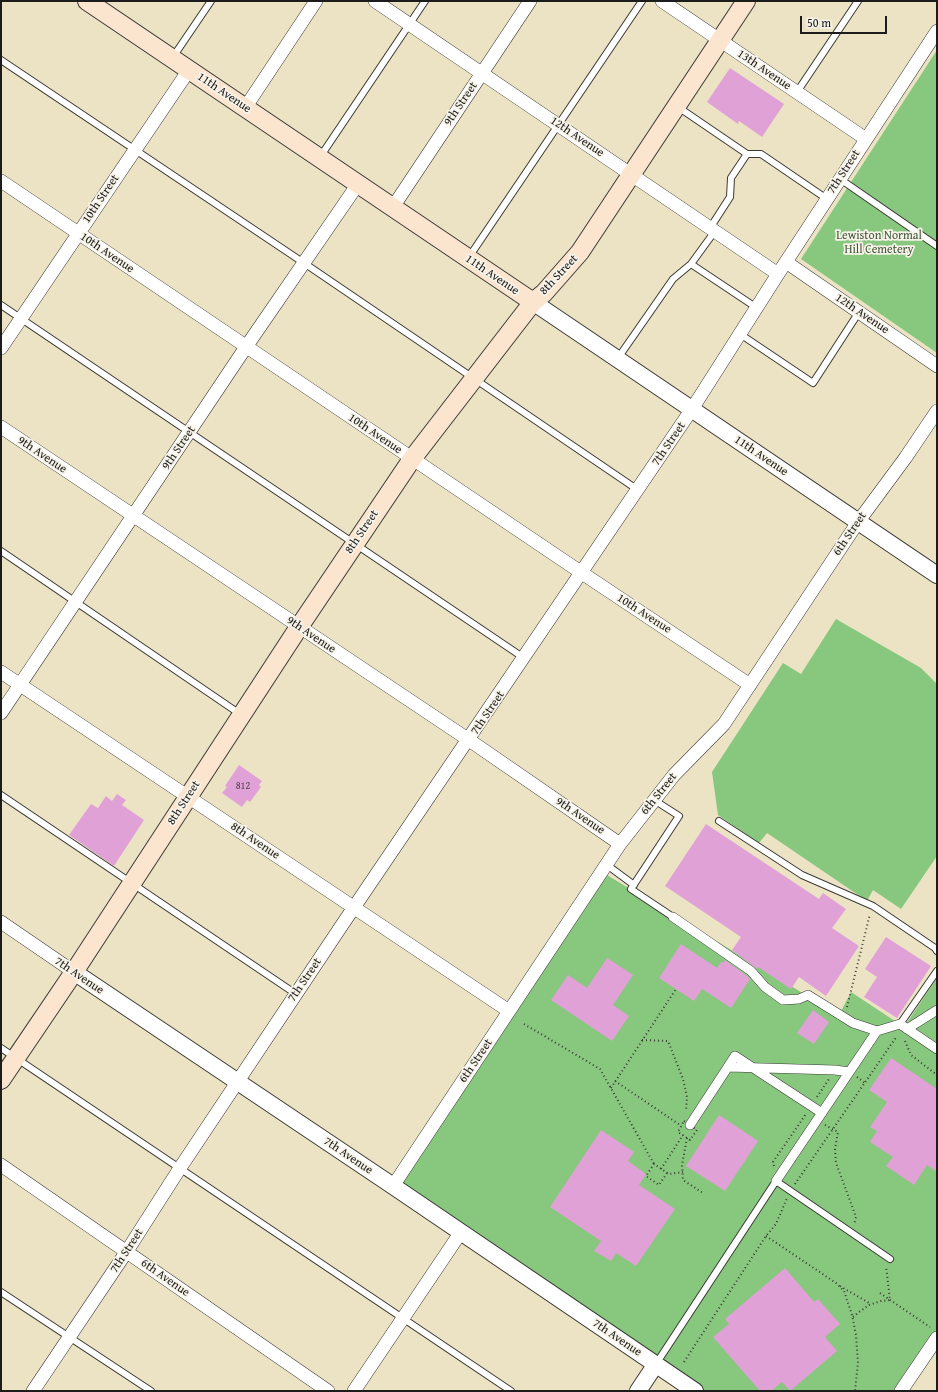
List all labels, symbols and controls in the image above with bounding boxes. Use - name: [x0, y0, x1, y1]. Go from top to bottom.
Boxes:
- scale bar: [802, 8, 889, 34]
- text: 50 m: [807, 14, 831, 31]
- street label: 13th Avenue: [734, 47, 794, 93]
- street label: 11th Avenue: [194, 70, 254, 116]
- street label: 9th Street: [441, 79, 481, 129]
- street label: 12th Avenue: [547, 114, 607, 160]
- street label: 7th Street: [824, 147, 864, 197]
- street label: 10th Street: [80, 172, 122, 226]
- park label: Lewiston Normal Hill Cemetery: [836, 229, 922, 257]
- street label: 10th Avenue: [77, 230, 137, 276]
- street label: 11th Avenue: [462, 252, 522, 298]
- street label: 8th Street: [537, 252, 581, 298]
- street label: 12th Avenue: [832, 291, 892, 337]
- street label: 10th Avenue: [345, 411, 405, 457]
- street label: 7th Street: [649, 419, 689, 469]
- street label: 9th Street: [159, 423, 199, 473]
- street label: 9th Avenue: [15, 433, 69, 477]
- street label: 11th Avenue: [731, 433, 791, 479]
- street label: 8th Street: [342, 507, 382, 557]
- street label: 6th Street: [830, 509, 870, 559]
- street label: 10th Avenue: [614, 591, 674, 637]
- street label: 9th Avenue: [284, 613, 338, 657]
- street label: 7th Street: [468, 688, 508, 738]
- street label: 6th Street: [638, 770, 680, 818]
- street label: 8th Street: [164, 778, 204, 828]
- house number: 812: [236, 780, 250, 792]
- street label: 9th Avenue: [553, 794, 607, 838]
- street label: 8th Avenue: [228, 819, 282, 863]
- street label: 7th Avenue: [52, 954, 106, 998]
- street label: 7th Street: [285, 955, 325, 1005]
- street label: 6th Street: [456, 1036, 496, 1086]
- street label: 7th Avenue: [321, 1134, 375, 1178]
- street label: 7th Street: [107, 1226, 147, 1276]
- street label: 6th Avenue: [138, 1256, 192, 1300]
- street label: 7th Avenue: [590, 1316, 644, 1360]

